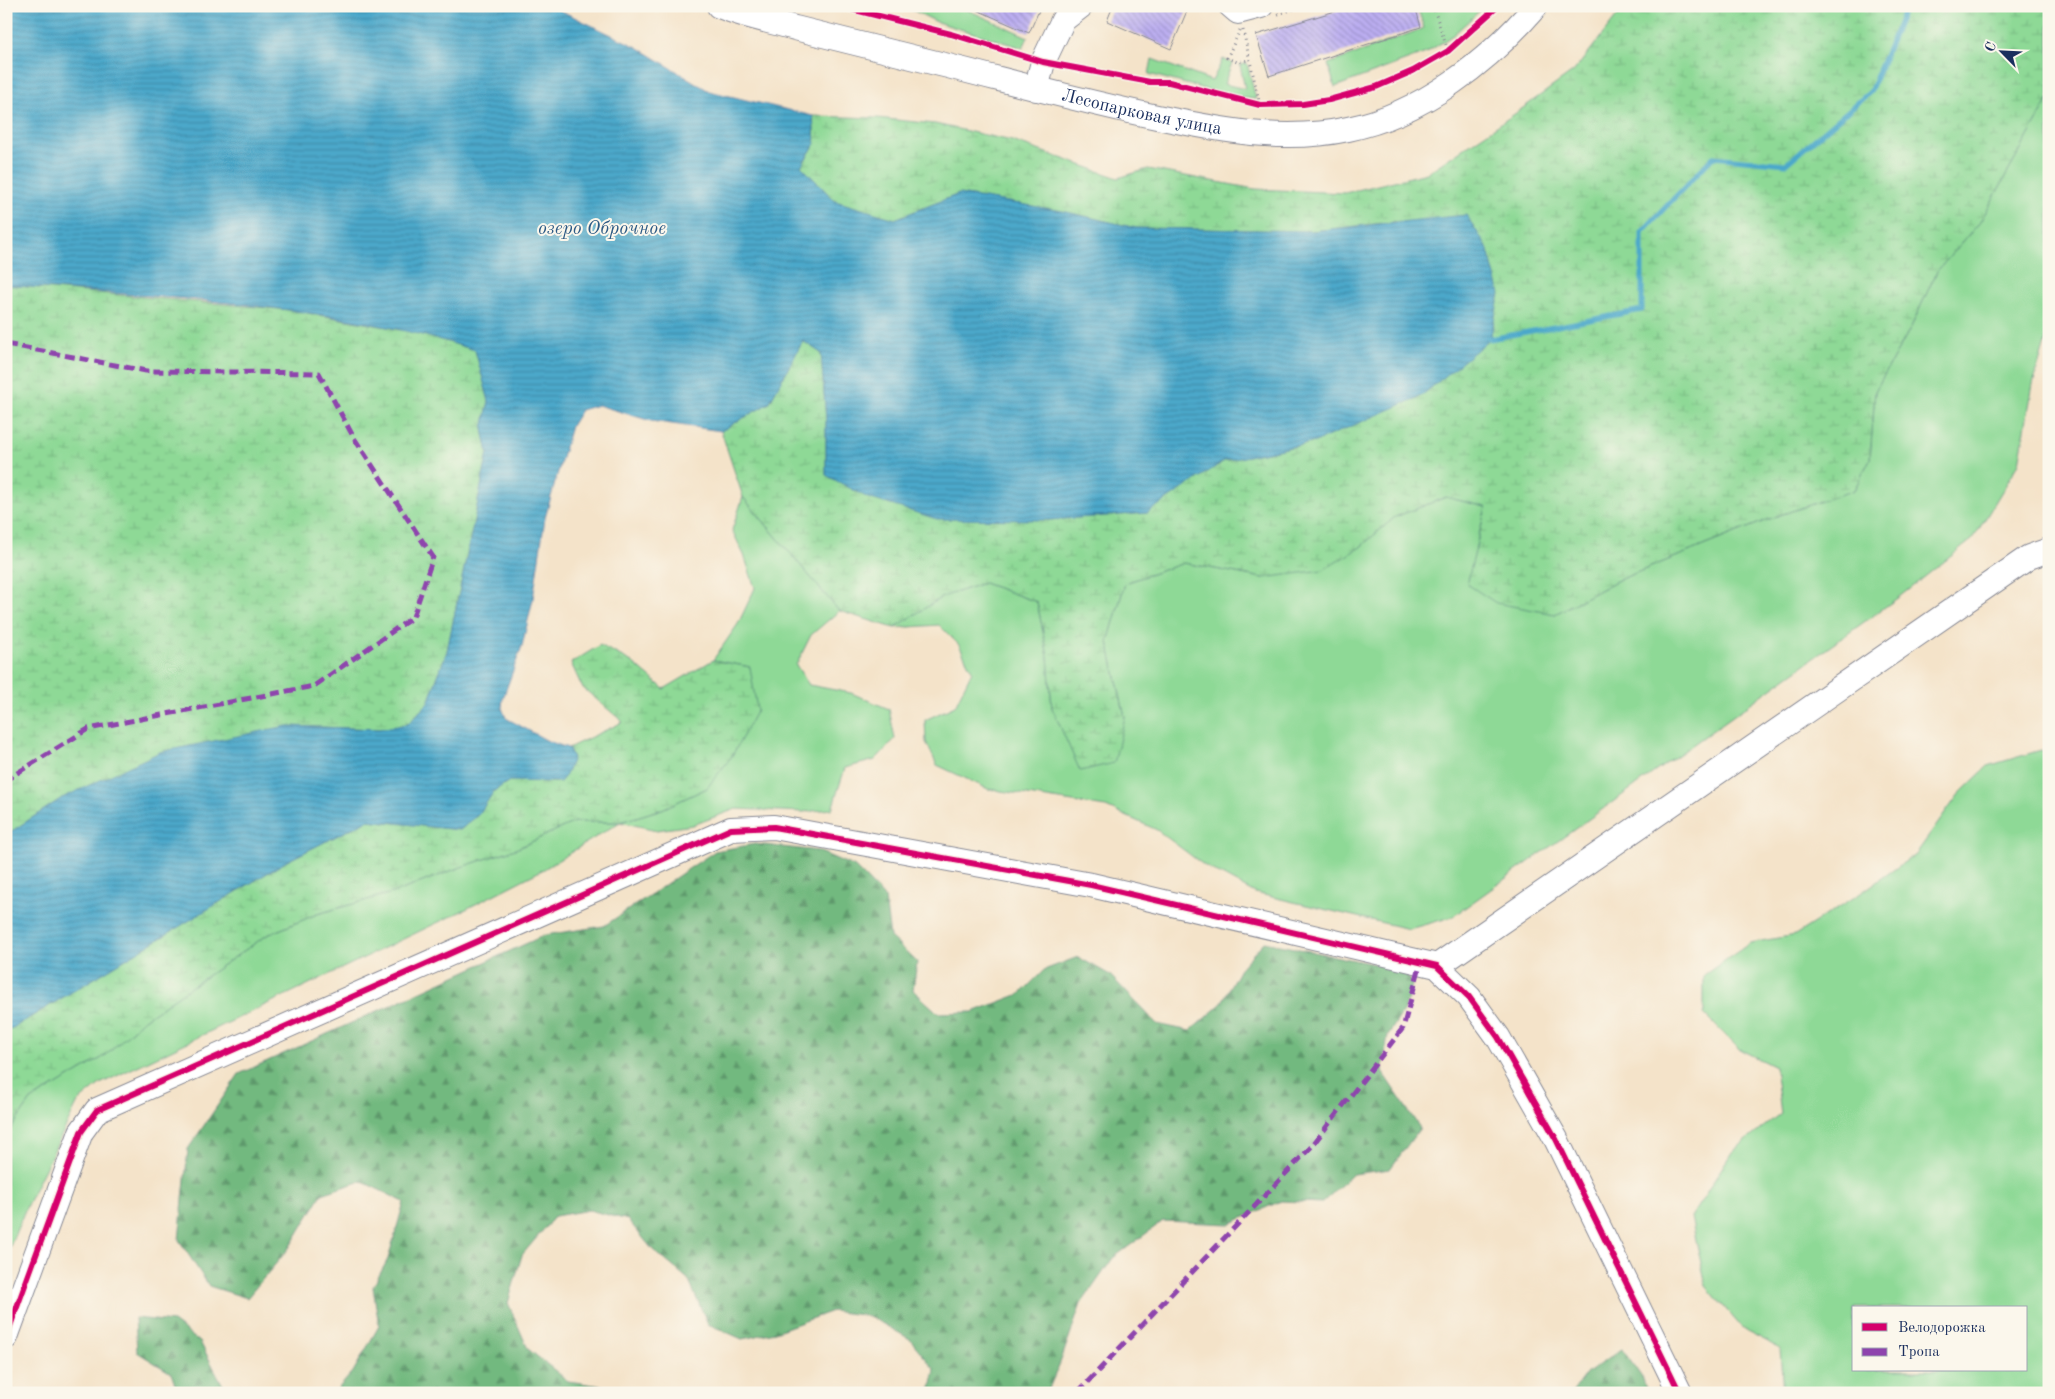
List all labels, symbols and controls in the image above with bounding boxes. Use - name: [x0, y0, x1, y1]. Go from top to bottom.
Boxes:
- north arrow: [1978, 28, 2028, 78]
- text: С: [1983, 40, 1999, 54]
- street label: Лесопарковая улица: [1060, 86, 1223, 138]
- water label: озеро Оброчное: [538, 219, 666, 239]
- legend: [1852, 1306, 2028, 1372]
- text: Велодорожка: [1898, 1321, 1986, 1336]
- text: Тропа: [1898, 1345, 1940, 1360]

